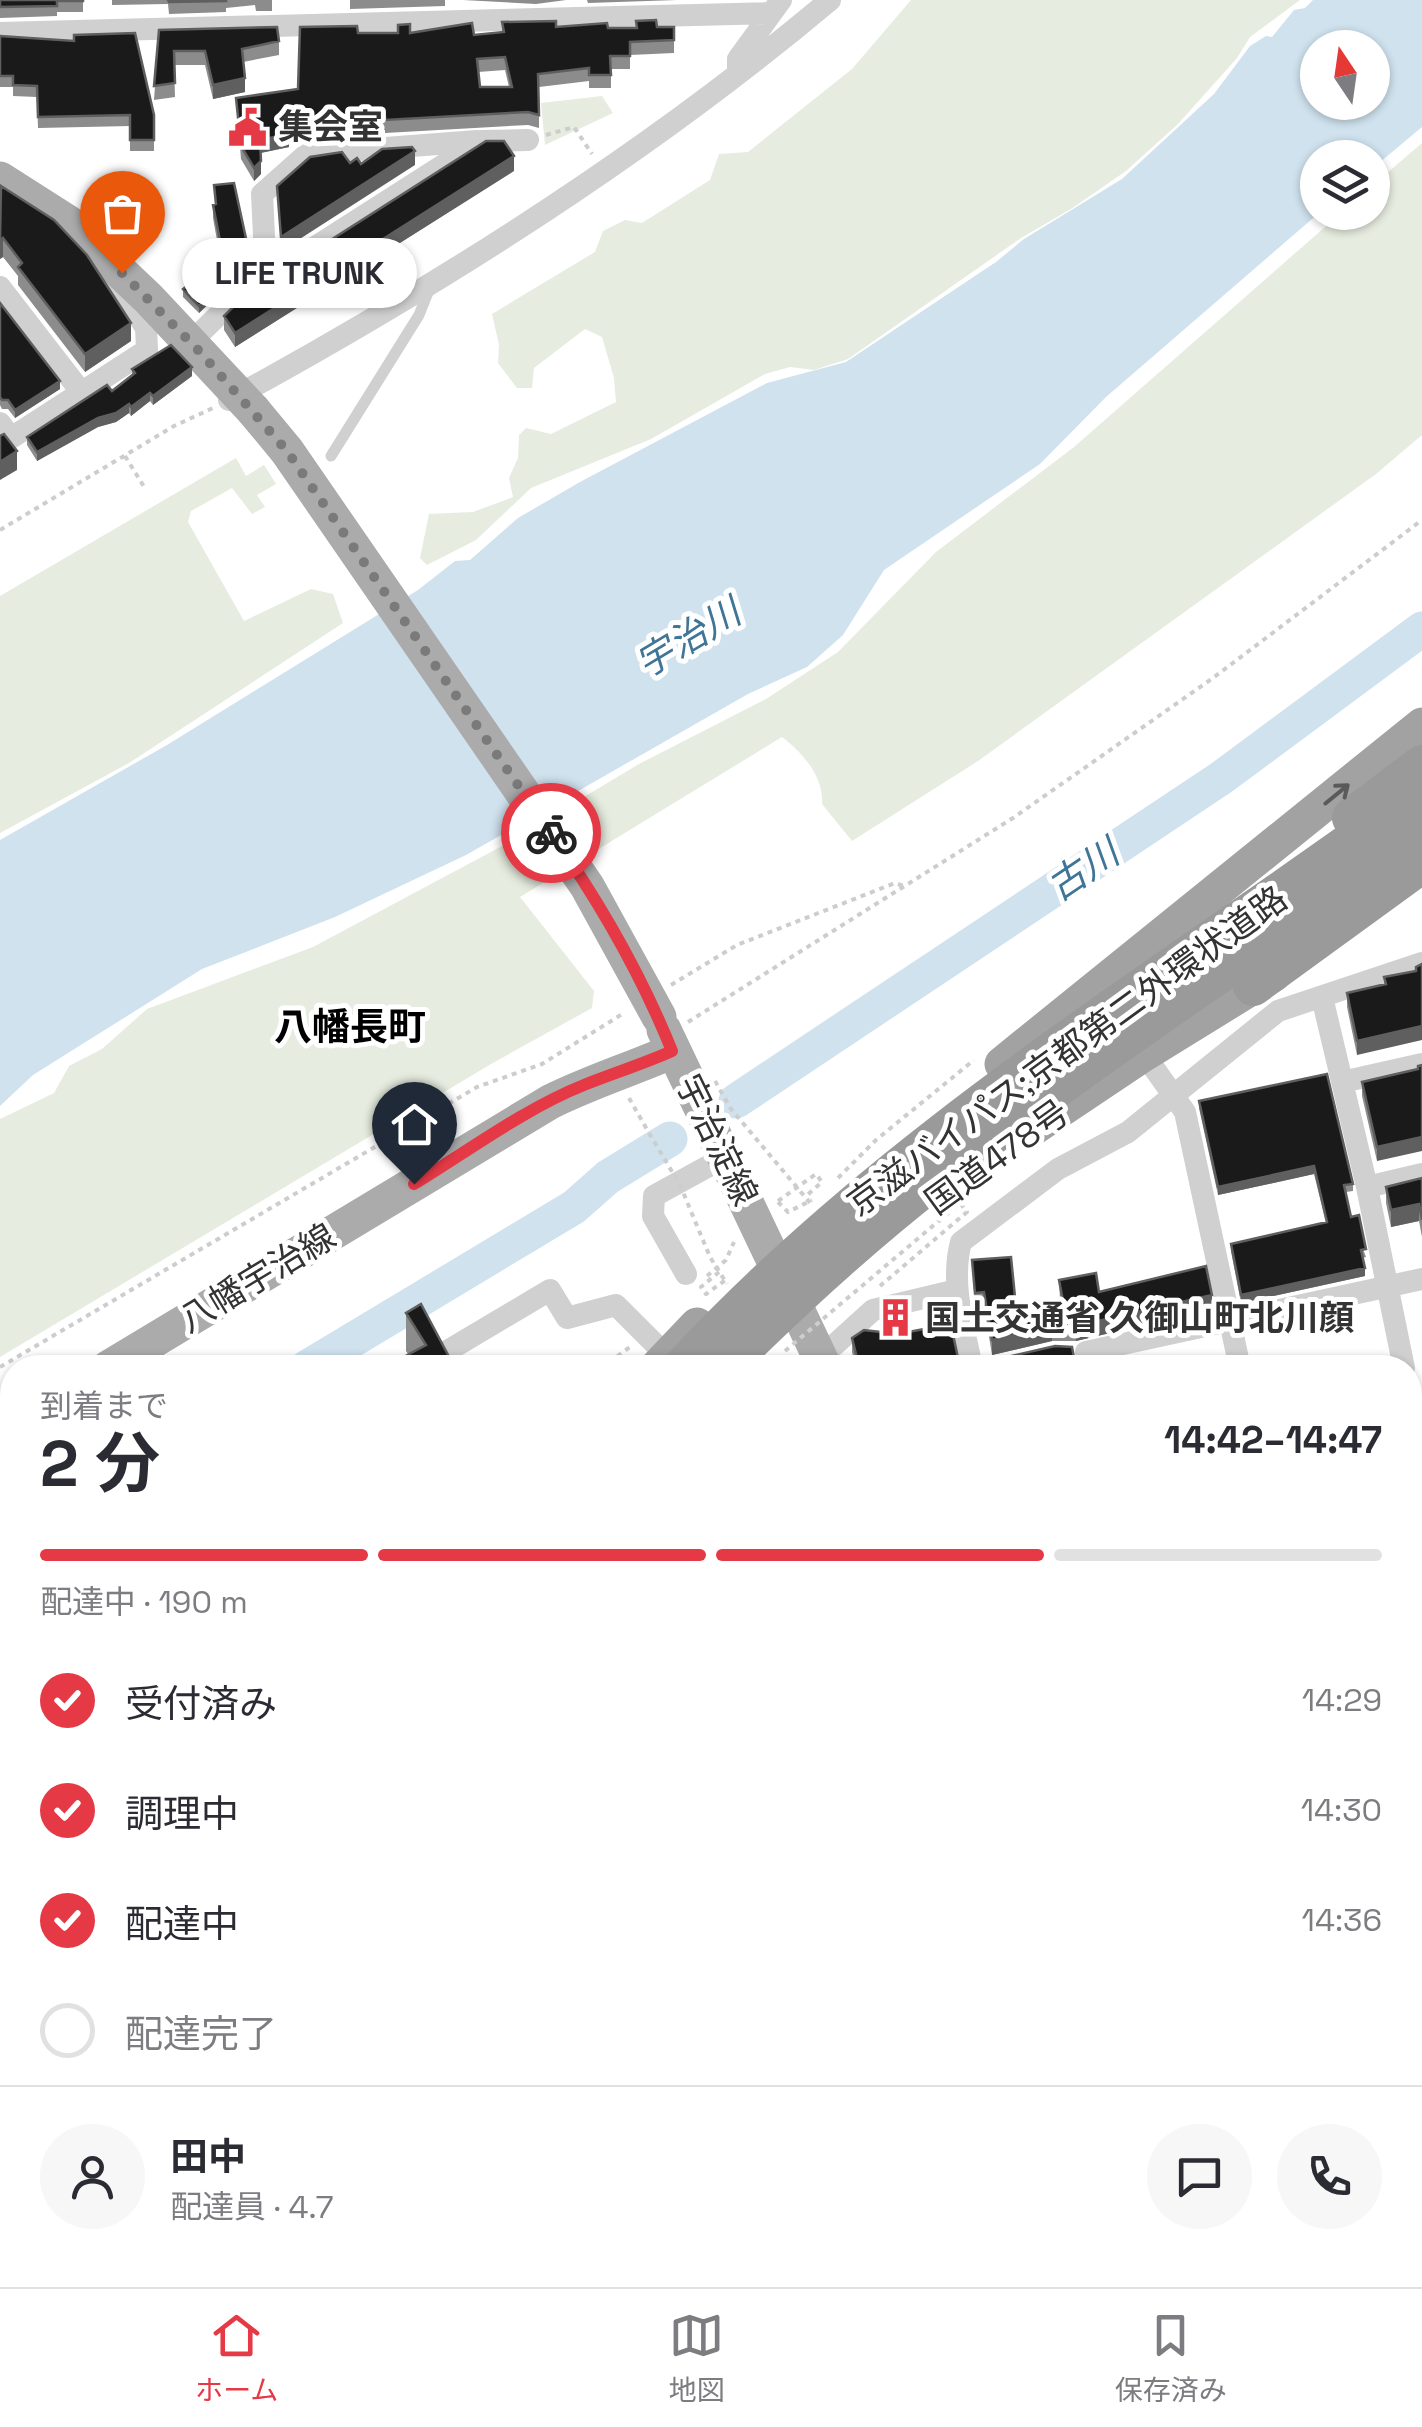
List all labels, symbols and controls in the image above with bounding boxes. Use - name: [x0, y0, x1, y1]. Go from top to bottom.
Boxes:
- north arrow: [1300, 30, 1390, 120]
- map controls: [1300, 30, 1390, 230]
- place label: 集会室: [278, 105, 383, 149]
- public building icon: 集会室: [227, 106, 269, 148]
- button: layers: [1300, 140, 1390, 230]
- pin: [80, 171, 165, 274]
- icon: bag: [95, 186, 150, 241]
- callout: LIFE TRUNK: [182, 238, 417, 308]
- text: LIFE TRUNK: [215, 253, 384, 293]
- water label: 宇治川: [627, 586, 753, 688]
- courier: [501, 783, 601, 883]
- one-way arrow: [1324, 783, 1350, 805]
- icon: bike: [524, 806, 579, 861]
- water label: 古川: [1038, 827, 1131, 911]
- street label: 京滋バイパス;京都第二外環状道路: [838, 877, 1296, 1225]
- district label: 八幡長町: [274, 1003, 426, 1051]
- street label: 宇治淀線: [667, 1067, 767, 1213]
- pin: [372, 1082, 457, 1185]
- street label: 国道478号: [916, 1090, 1078, 1224]
- icon: home: [387, 1097, 442, 1152]
- street label: 八幡宇治線: [171, 1214, 343, 1342]
- place label: 国土交通省 久御山町北川顔: [925, 1296, 1354, 1340]
- building icon: 国土交通省 久御山町北川顔: [874, 1297, 916, 1339]
- text: 到着まで: [40, 1386, 168, 1426]
- text: 14:42–14:47: [1164, 1416, 1382, 1464]
- text: 2 分: [40, 1422, 160, 1505]
- text: 配達中 · 190 m: [40, 1582, 248, 1622]
- icon: check: [40, 1673, 95, 1728]
- text: 受付済み: [125, 1680, 277, 1728]
- text: 14:29: [1302, 1680, 1382, 1720]
- icon: check: [40, 1783, 95, 1838]
- text: 調理中: [125, 1790, 239, 1838]
- text: 14:30: [1301, 1790, 1382, 1830]
- icon: check: [40, 1893, 95, 1948]
- text: 配達中: [125, 1900, 239, 1948]
- text: 14:36: [1302, 1900, 1382, 1940]
- text: 配達完了: [125, 2010, 277, 2058]
- button: person: [40, 2124, 145, 2229]
- button: chat: [1147, 2124, 1252, 2229]
- button: phone: [1277, 2124, 1382, 2229]
- text: 田中: [170, 2133, 246, 2181]
- text: 配達員 · 4.7: [170, 2187, 333, 2227]
- tab: ホーム: [195, 2308, 278, 2408]
- tab: 地図: [669, 2308, 725, 2408]
- tab: 保存済み: [1115, 2308, 1227, 2408]

